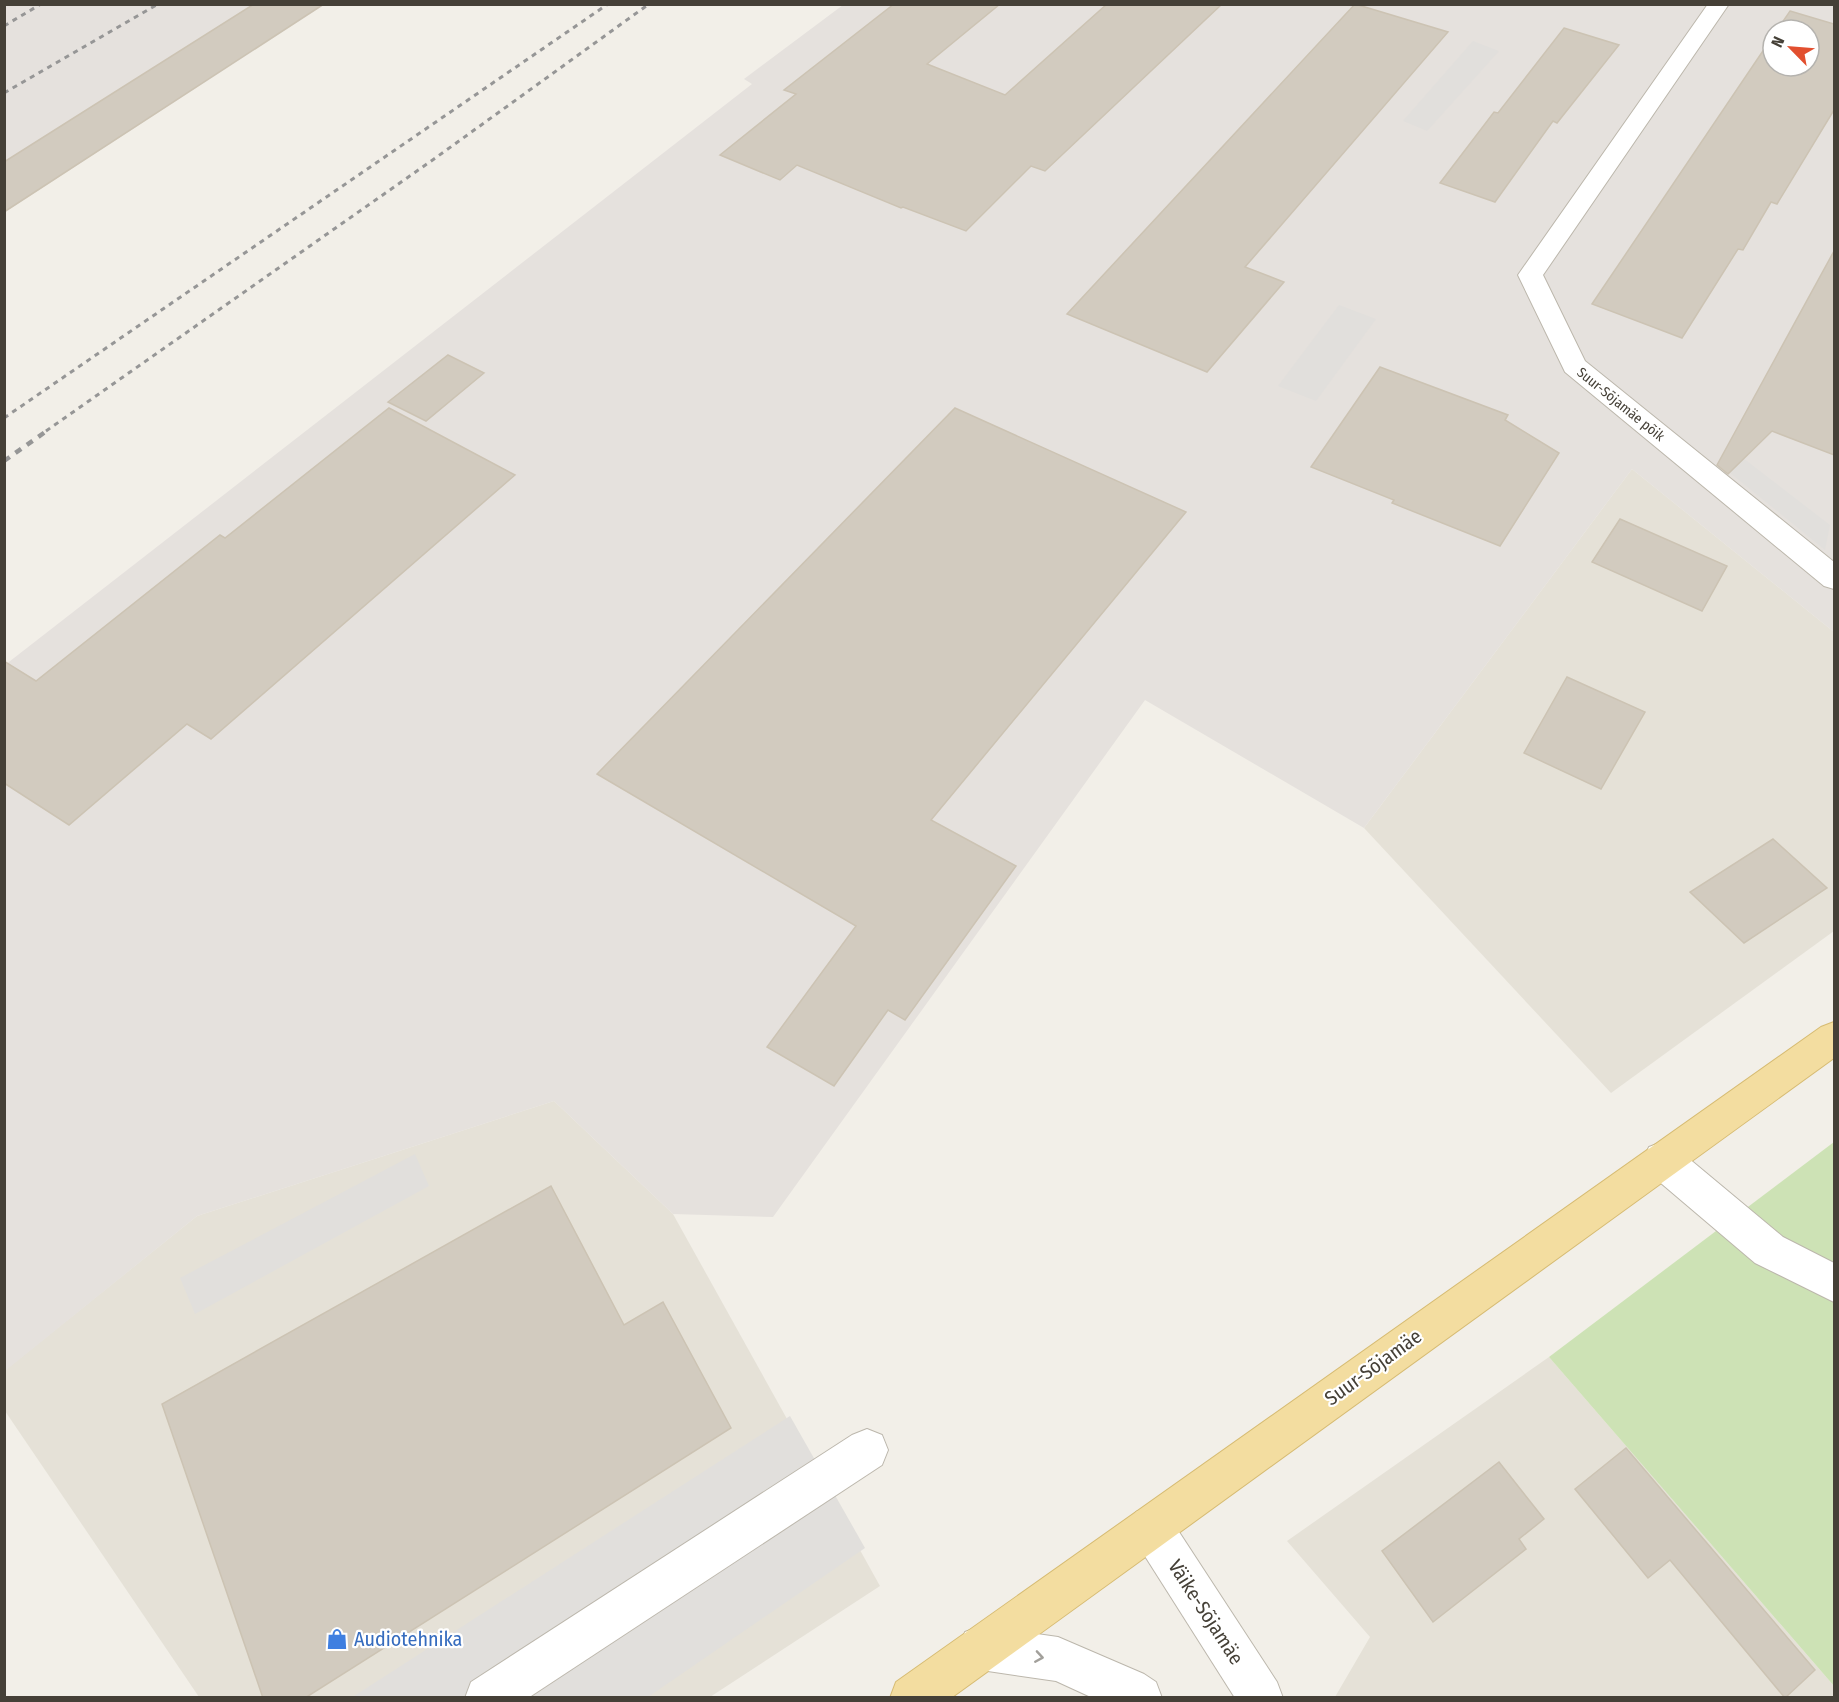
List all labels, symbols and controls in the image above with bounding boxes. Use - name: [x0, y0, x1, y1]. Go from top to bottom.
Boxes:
- north arrow: [1761, 18, 1821, 78]
- text: N: [1767, 34, 1788, 50]
- street label: Suur-Sõjamäe põik: [1573, 364, 1668, 445]
- street label: Suur-Sõjamäe: [1320, 1324, 1426, 1410]
- street label: Väike-Sõjamäe: [1163, 1555, 1249, 1669]
- shop icon: Audiotehnika: [325, 1627, 349, 1651]
- place label: Audiotehnika: [354, 1627, 462, 1651]
- one-way arrow: [1034, 1650, 1043, 1662]

